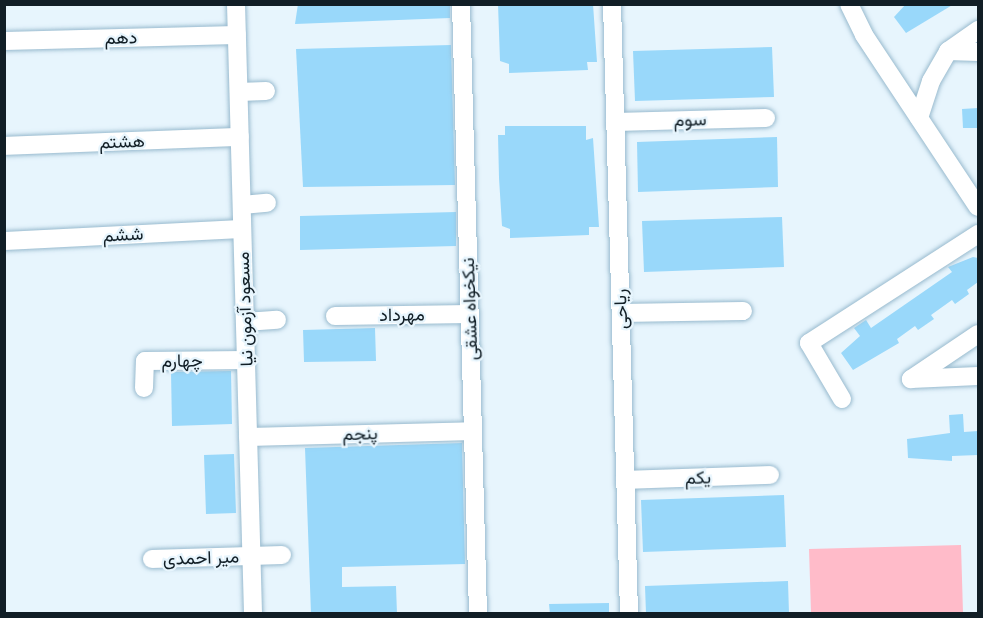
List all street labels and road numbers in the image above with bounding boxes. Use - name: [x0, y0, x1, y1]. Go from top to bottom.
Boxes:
- street label: دهم: [105, 27, 137, 49]
- street label: سوم: [673, 109, 707, 131]
- street label: هشتم: [99, 130, 145, 154]
- street label: ششم: [102, 223, 144, 247]
- street label: مسعود آزمون نیا: [232, 251, 258, 367]
- street label: نیکخواه عشقی: [457, 257, 483, 361]
- street label: ریاحی: [610, 289, 632, 329]
- street label: مهرداد: [379, 304, 425, 326]
- street label: چهارم: [161, 350, 203, 372]
- street label: پنجم: [342, 423, 378, 445]
- street label: یکم: [685, 467, 711, 489]
- street label: میر احمدی: [162, 546, 240, 570]

